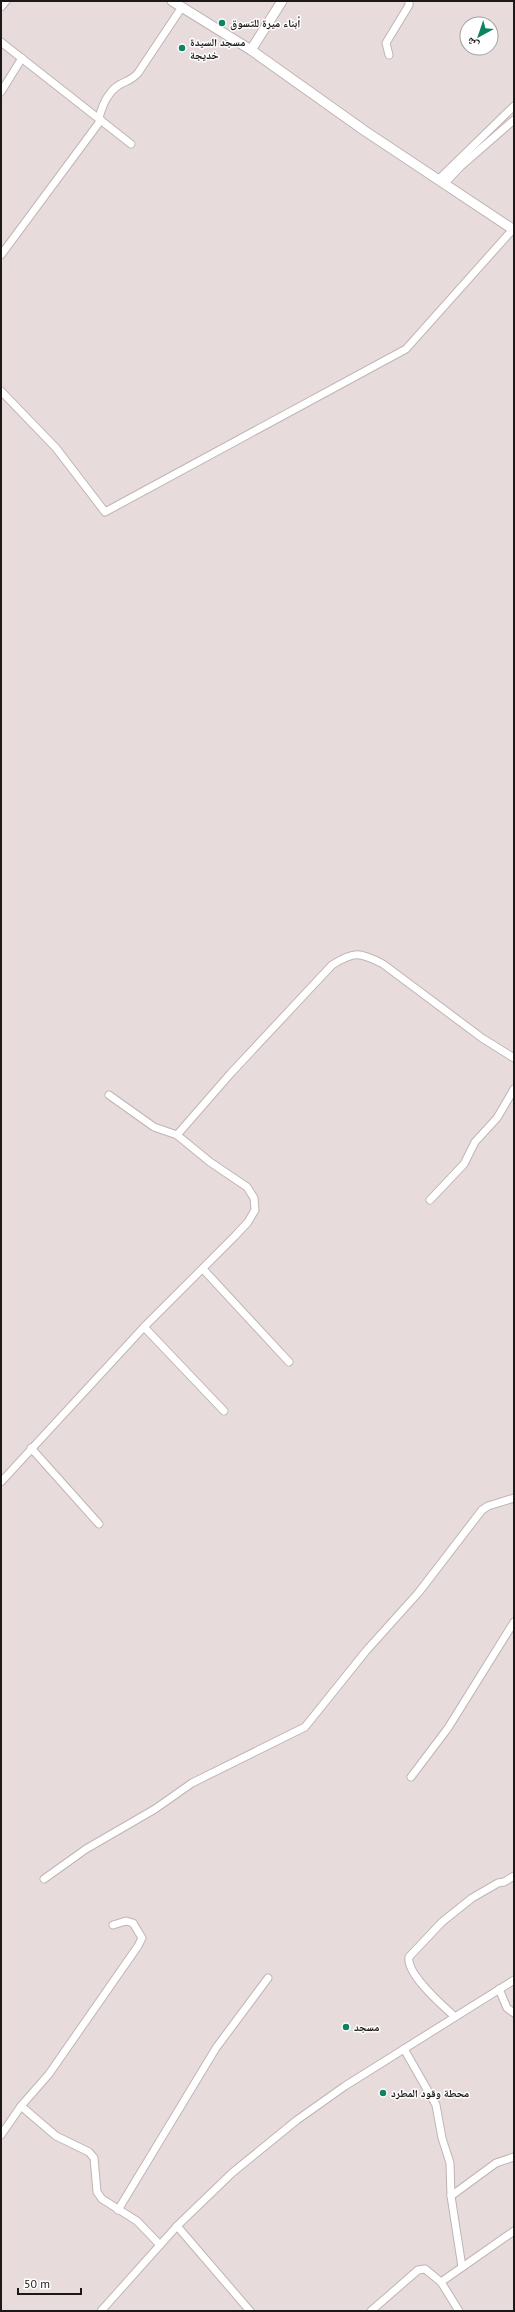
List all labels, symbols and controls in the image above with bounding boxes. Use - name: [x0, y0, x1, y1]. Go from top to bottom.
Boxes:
- place label: أبناء ميرة للتسوق: [230, 16, 301, 31]
- north arrow: [459, 16, 499, 56]
- marker: أبناء ميرة للتسوق: [217, 18, 227, 28]
- text: ش: [463, 34, 482, 53]
- place label: مسجد السيدة خديجة: [190, 35, 245, 62]
- marker: مسجد السيدة خديجة: [177, 43, 187, 53]
- place label: مسجد: [354, 2020, 379, 2034]
- marker: مسجد: [341, 2022, 351, 2032]
- place label: محطة وقود المطرد: [391, 2086, 469, 2100]
- marker: محطة وقود المطرد: [378, 2088, 388, 2098]
- scale bar: [18, 2270, 81, 2296]
- text: 50 m: [24, 2276, 50, 2291]

